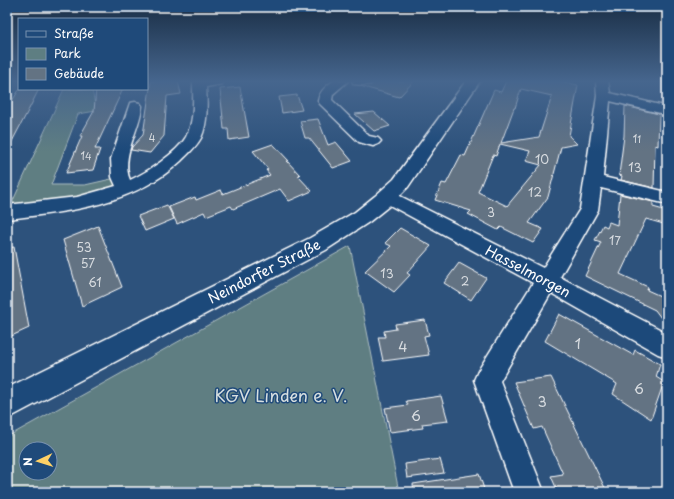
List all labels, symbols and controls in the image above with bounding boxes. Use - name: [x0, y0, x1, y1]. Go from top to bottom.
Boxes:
- legend: [18, 18, 148, 90]
- text: Straße: [54, 24, 94, 42]
- text: Park: [54, 44, 81, 62]
- text: Gebäude: [54, 64, 104, 82]
- house number: 4: [149, 130, 156, 145]
- house number: 11: [633, 131, 641, 146]
- house number: 14: [80, 148, 92, 163]
- house number: 10: [535, 150, 549, 168]
- house number: 13: [628, 158, 642, 176]
- house number: 12: [528, 183, 542, 201]
- house number: 3: [487, 203, 495, 221]
- house number: 17: [609, 231, 621, 249]
- street label: Neindorfer Straße: [204, 234, 324, 308]
- house number: 53: [76, 238, 92, 256]
- street label: Hasselmorgen: [482, 240, 574, 302]
- house number: 57: [81, 254, 95, 272]
- house number: 13: [380, 264, 394, 282]
- house number: 2: [461, 272, 469, 290]
- house number: 61: [88, 273, 102, 291]
- house number: 1: [575, 333, 581, 354]
- house number: 4: [398, 336, 408, 357]
- house number: 6: [634, 378, 644, 399]
- park label: KGV Linden e. V.: [214, 382, 348, 408]
- house number: 3: [537, 391, 547, 412]
- house number: 6: [411, 405, 421, 426]
- north arrow: [18, 441, 58, 481]
- text: N: [19, 457, 36, 467]

